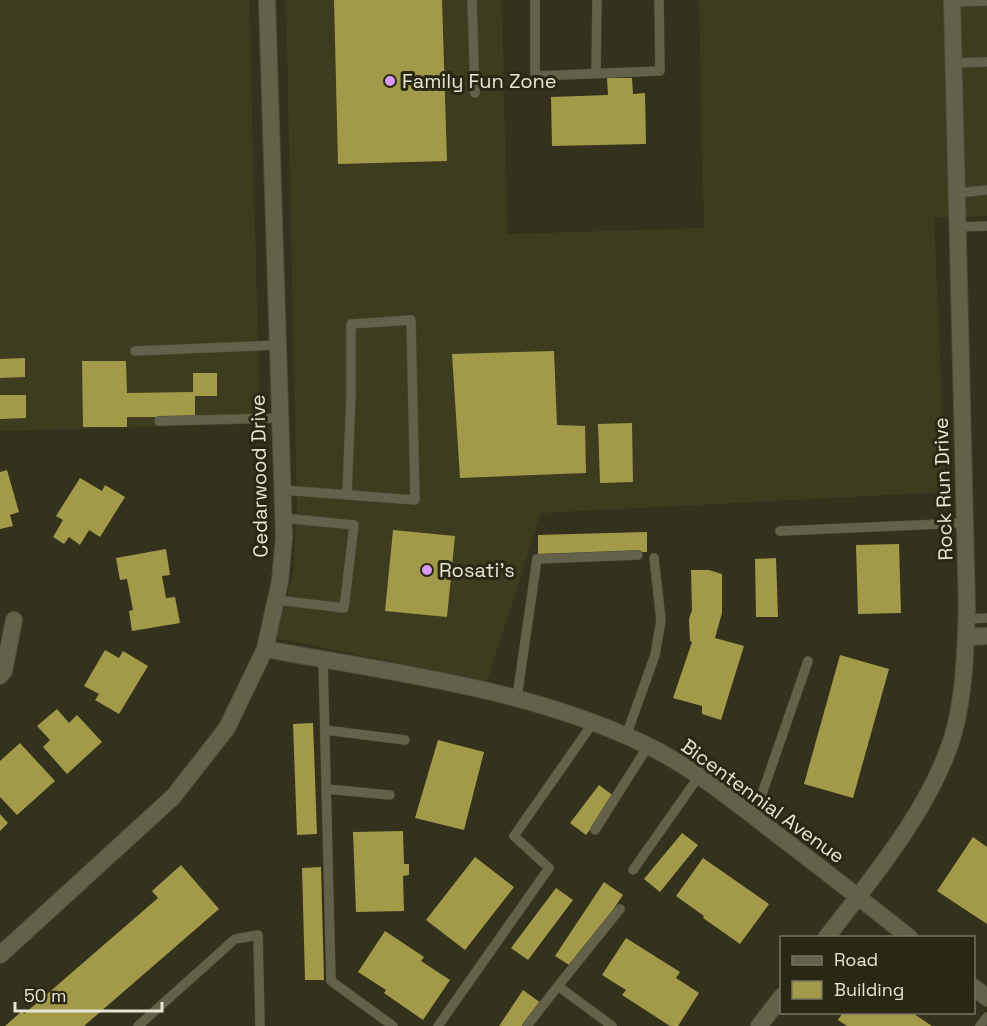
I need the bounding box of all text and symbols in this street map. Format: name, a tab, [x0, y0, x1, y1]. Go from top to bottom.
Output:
place label: Family Fun Zone	[402, 68, 557, 94]
marker: Family Fun Zone	[383, 74, 397, 88]
street label: Cedarwood Drive	[245, 394, 273, 558]
street label: Rock Run Drive	[928, 417, 958, 561]
place label: Rosati's	[439, 557, 515, 583]
marker: Rosati's	[420, 563, 434, 577]
street label: Bicentennial Avenue	[676, 733, 850, 869]
legend	[780, 936, 975, 1014]
text: Road	[834, 948, 878, 971]
scale bar	[15, 975, 162, 1013]
text: Building	[834, 978, 904, 1001]
text: 50 m	[24, 984, 66, 1007]

